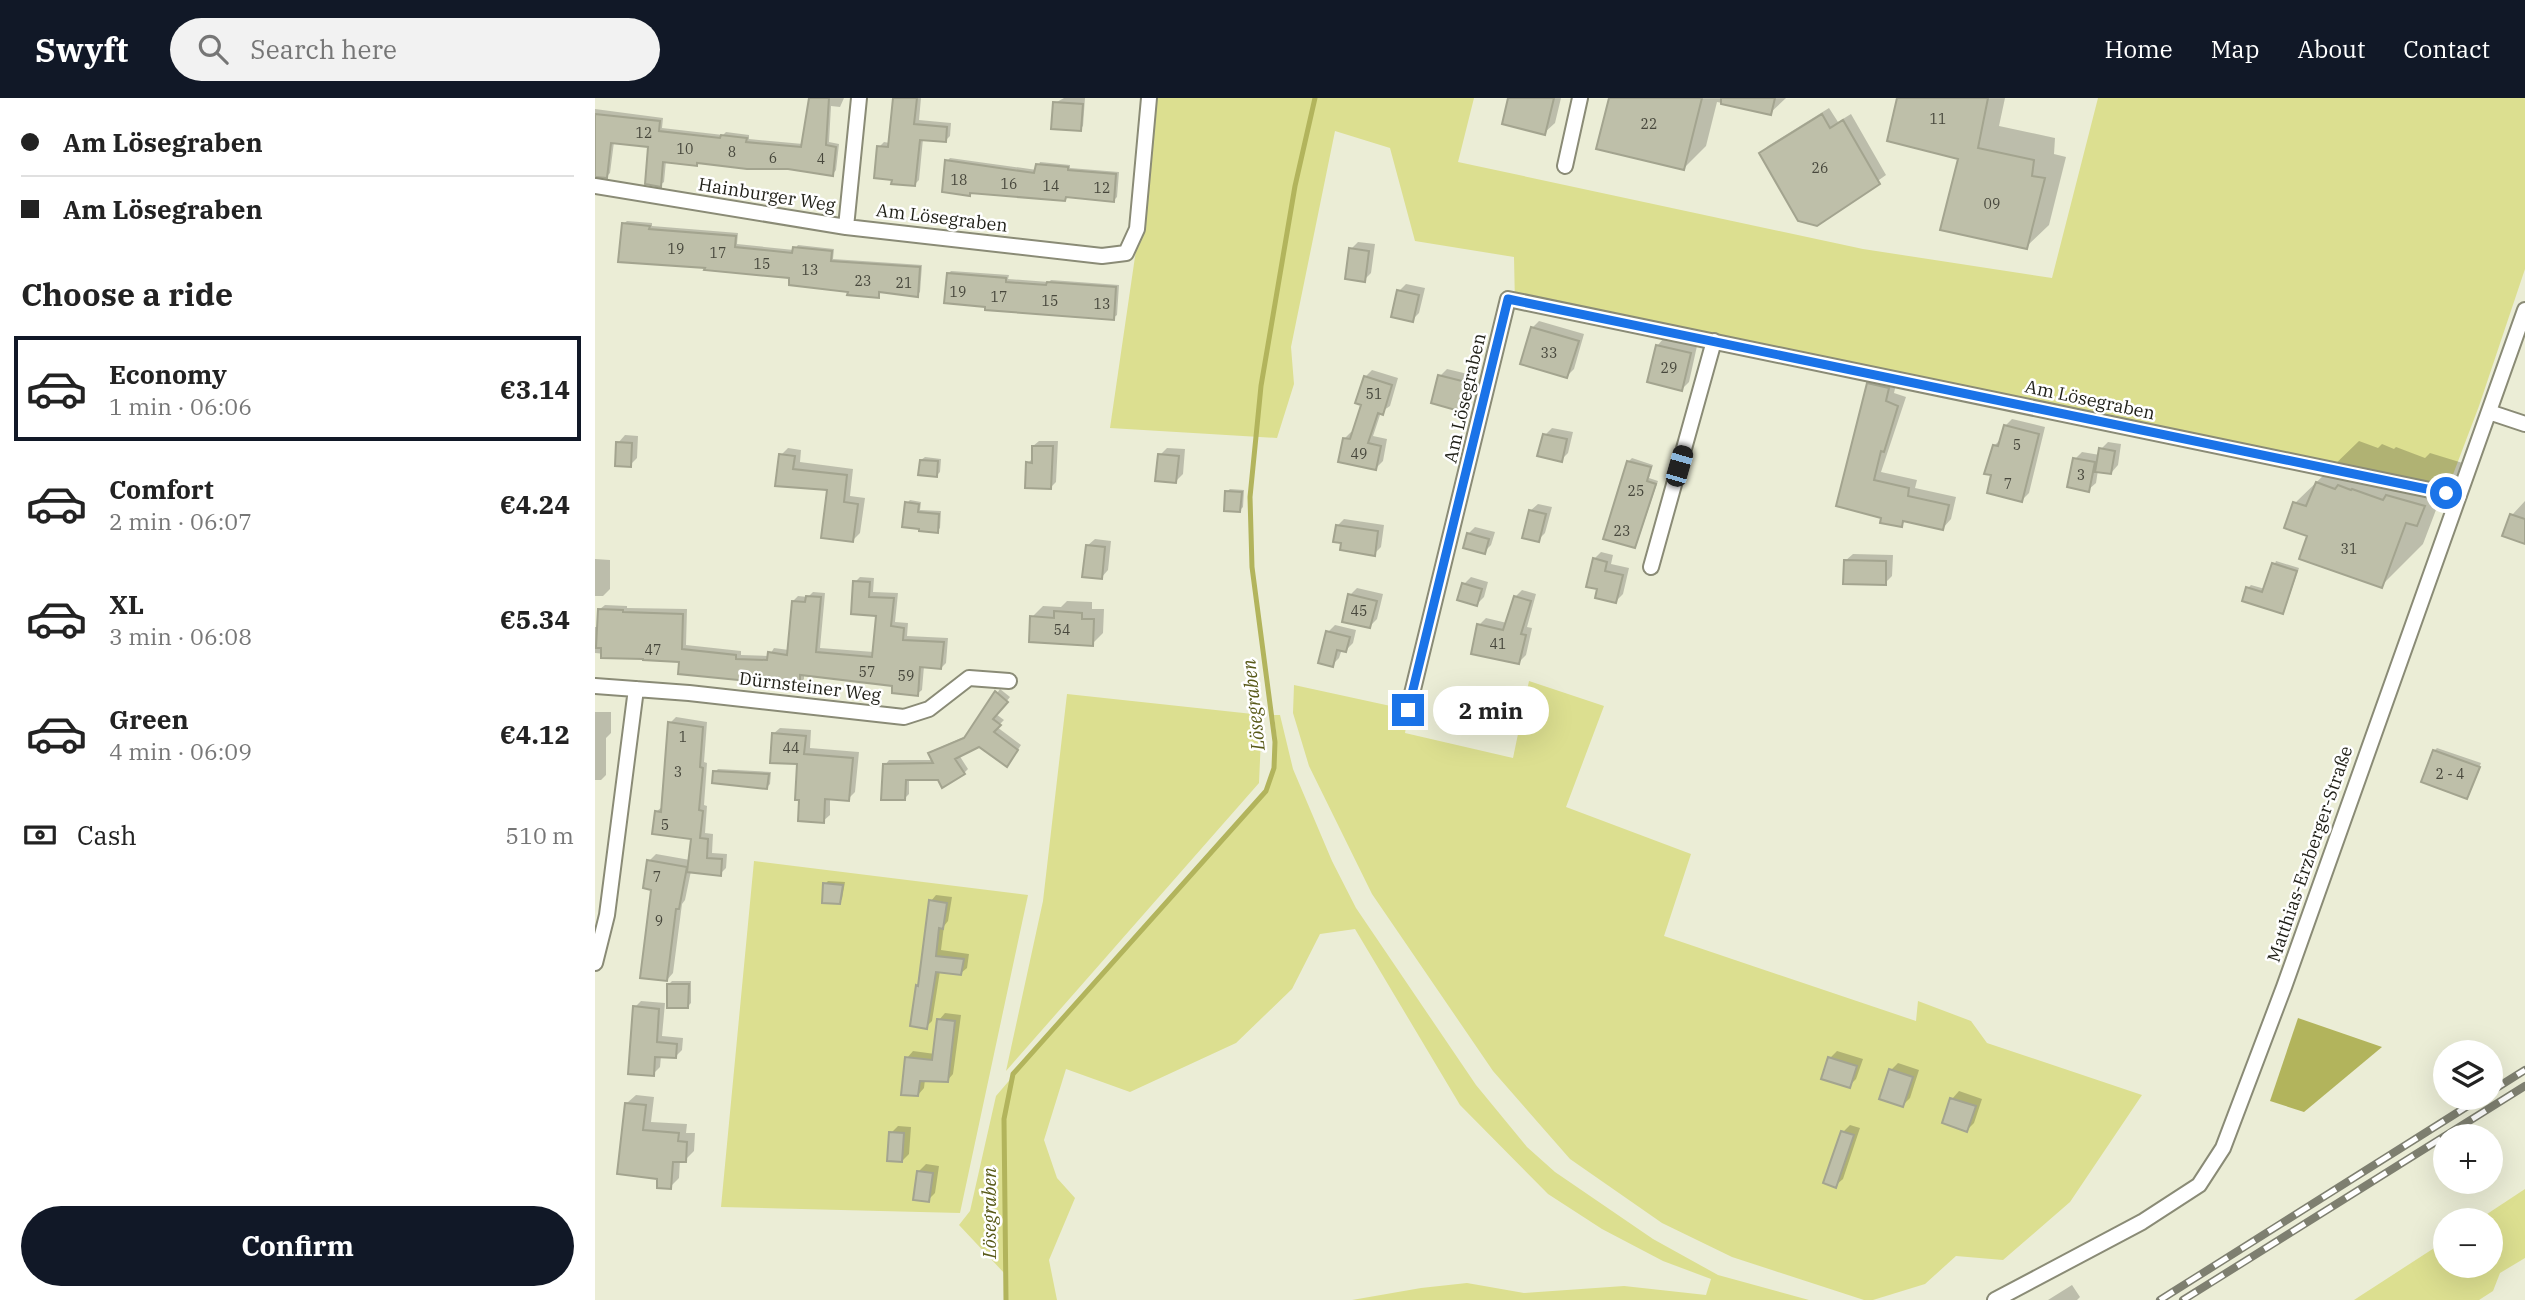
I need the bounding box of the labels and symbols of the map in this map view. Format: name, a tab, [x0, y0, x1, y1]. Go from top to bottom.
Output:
house number: 11	[1930, 110, 1946, 128]
house number: 22	[1641, 115, 1657, 133]
house number: 12	[636, 124, 652, 142]
house number: 10	[677, 140, 693, 158]
house number: 8	[728, 143, 736, 161]
house number: 6	[769, 149, 777, 167]
house number: 4	[817, 150, 825, 168]
house number: 26	[1812, 159, 1828, 177]
house number: 18	[951, 171, 967, 189]
street label: Hainburger Weg	[697, 172, 838, 217]
house number: 16	[1001, 175, 1017, 193]
house number: 14	[1043, 177, 1059, 195]
house number: 12	[1094, 179, 1110, 197]
house number: 09	[1984, 195, 2000, 213]
street label: Am Lösegraben	[875, 198, 1009, 237]
house number: 19	[668, 240, 684, 258]
house number: 17	[710, 244, 726, 262]
house number: 15	[754, 255, 770, 273]
house number: 13	[802, 261, 818, 279]
house number: 23	[855, 272, 871, 290]
house number: 21	[896, 274, 912, 292]
house number: 19	[950, 283, 966, 301]
house number: 17	[991, 288, 1007, 306]
house number: 15	[1042, 292, 1058, 310]
house number: 13	[1094, 295, 1110, 313]
street label: Am Lösegraben	[1438, 331, 1491, 465]
house number: 33	[1541, 344, 1557, 362]
house number: 29	[1661, 359, 1677, 377]
street label: Am Lösegraben	[2023, 374, 2157, 425]
house number: 51	[1366, 385, 1382, 403]
house number: 5	[2013, 436, 2021, 454]
car	[1664, 443, 1695, 489]
house number: 49	[1351, 445, 1367, 463]
house number: 3	[2077, 466, 2085, 484]
house number: 7	[2004, 475, 2012, 493]
route start	[2430, 477, 2462, 509]
house number: 25	[1628, 482, 1644, 500]
house number: 23	[1614, 522, 1630, 540]
house number: 31	[2341, 540, 2357, 558]
house number: 45	[1351, 602, 1367, 620]
house number: 54	[1054, 621, 1070, 639]
house number: 41	[1490, 635, 1506, 653]
house number: 47	[645, 641, 661, 659]
water label: Lösegraben	[1236, 658, 1270, 753]
house number: 57	[859, 663, 875, 681]
street label: Dürnsteiner Weg	[738, 666, 883, 707]
house number: 59	[898, 667, 914, 685]
callout: 2 min	[1433, 686, 1548, 734]
route end	[1392, 694, 1424, 726]
house number: 1	[679, 728, 687, 746]
house number: 44	[783, 739, 799, 757]
street label: Matthias-Erzberger-Straße	[2262, 743, 2357, 965]
house number: 3	[674, 763, 682, 781]
house number: 2 - 4	[2436, 765, 2464, 783]
house number: 5	[661, 816, 669, 834]
house number: 7	[653, 868, 661, 886]
house number: 9	[655, 912, 663, 930]
water label: Lösegraben	[977, 1167, 1001, 1260]

